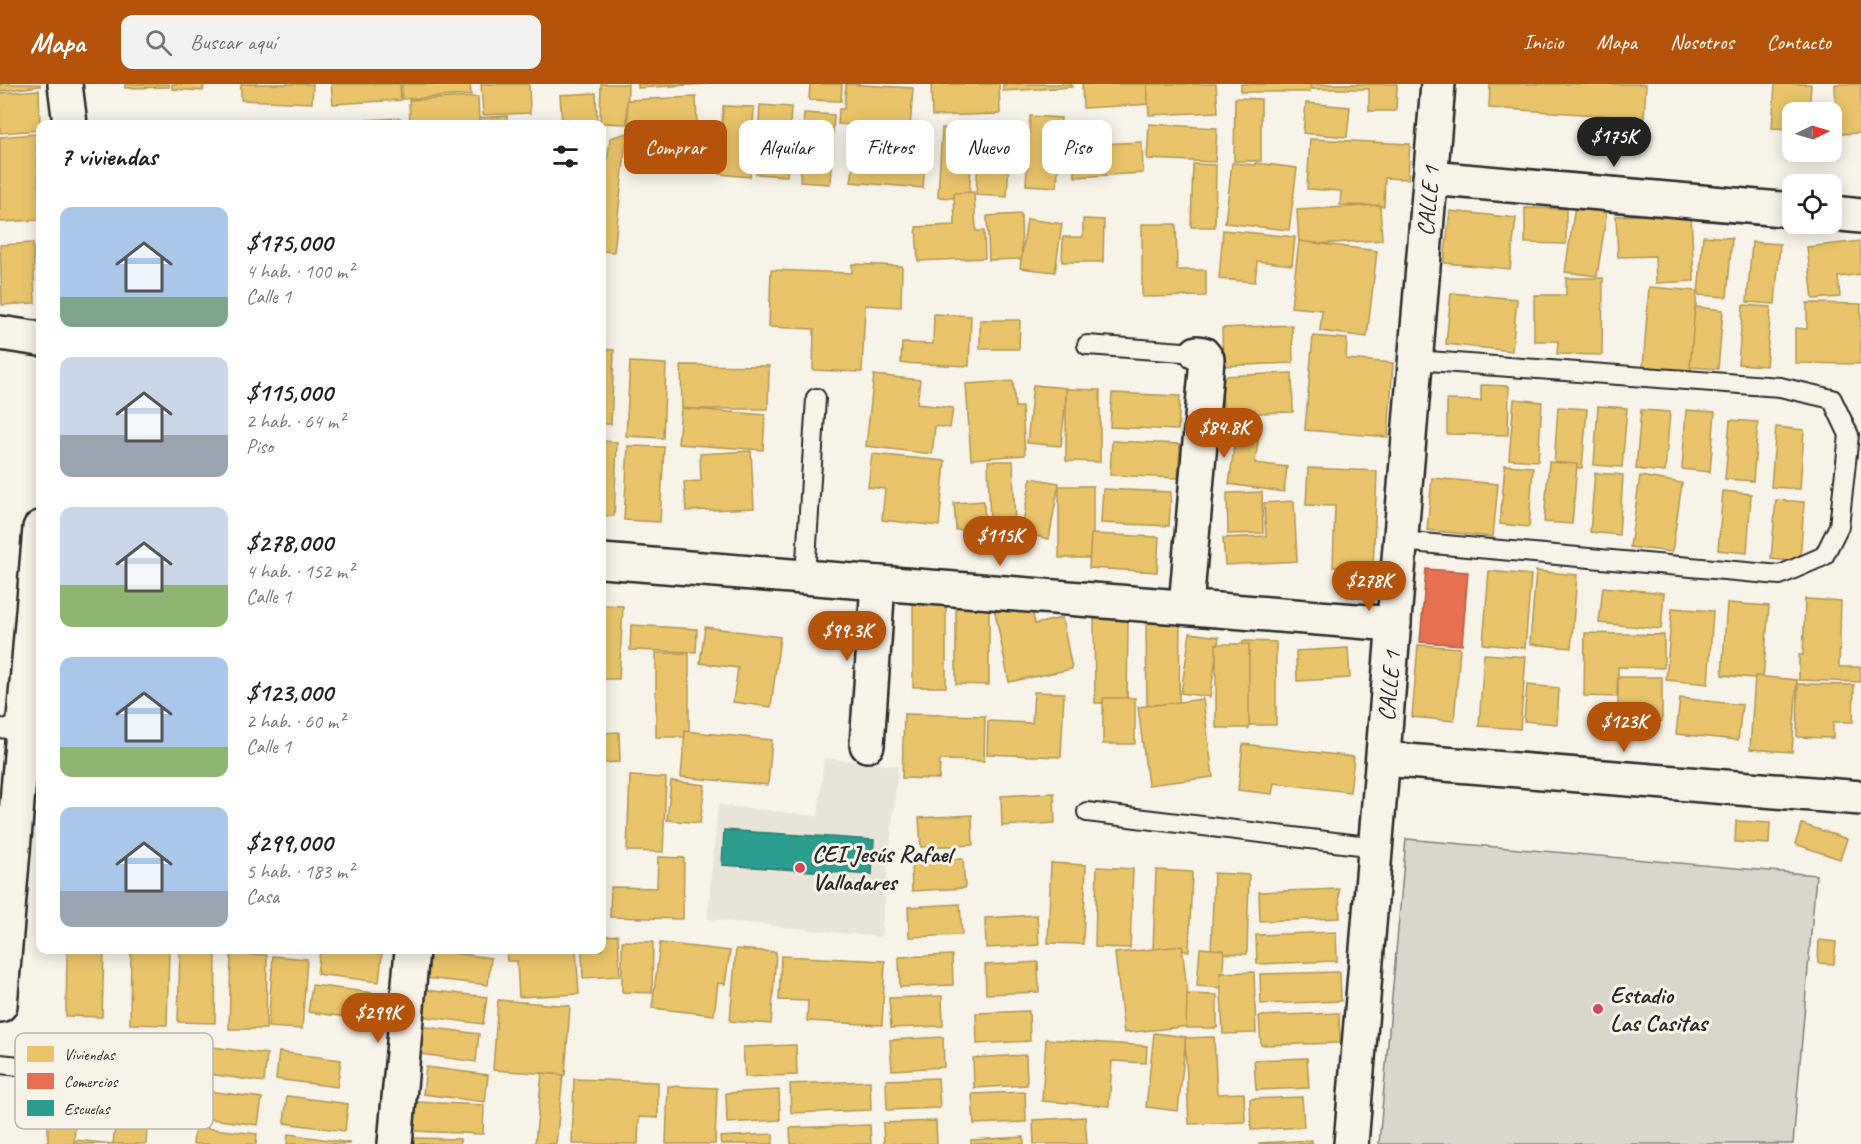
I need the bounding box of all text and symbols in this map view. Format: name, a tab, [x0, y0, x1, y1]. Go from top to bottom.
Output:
search box	[121, 15, 541, 69]
text: Mapa	[30, 25, 85, 60]
icon: search	[142, 26, 175, 59]
text: Buscar aquí	[190, 28, 276, 56]
text: Inicio	[1523, 29, 1563, 55]
text: Mapa	[1596, 29, 1637, 55]
text: Nosotros	[1670, 29, 1734, 55]
text: Contacto	[1767, 29, 1831, 55]
north arrow	[1782, 102, 1842, 162]
map controls	[1782, 102, 1842, 234]
pin: $175K	[1572, 117, 1656, 168]
chip: Comprar	[624, 120, 727, 174]
chip: Alquilar	[739, 120, 834, 174]
chip: Filtros	[846, 120, 934, 174]
chip: Nuevo	[946, 120, 1030, 174]
chip: Piso	[1042, 120, 1112, 174]
text: $175K	[1591, 124, 1637, 149]
text: 7 viviendas	[60, 140, 157, 173]
icon: filters	[549, 140, 582, 173]
street label: CALLE 1	[1410, 164, 1446, 237]
button: locate	[1782, 174, 1842, 234]
text: $175,000	[246, 226, 333, 259]
icon: home	[108, 231, 180, 303]
text: 4 hab. · 100 m²	[246, 259, 353, 284]
text: Calle 1	[246, 284, 291, 309]
text: $115,000	[246, 376, 333, 409]
icon: home	[108, 381, 180, 453]
pin: $84.8K	[1175, 408, 1273, 459]
text: 2 hab. · 64 m²	[246, 409, 344, 434]
text: $84.8K	[1199, 415, 1249, 440]
text: Piso	[246, 434, 273, 459]
pin: $115K	[958, 516, 1042, 567]
text: $115K	[977, 523, 1023, 548]
text: $278,000	[246, 526, 333, 559]
icon: home	[108, 531, 180, 603]
text: 4 hab. · 152 m²	[246, 559, 353, 584]
pin: $278K	[1327, 561, 1411, 612]
text: $278K	[1346, 568, 1392, 593]
text: Calle 1	[246, 584, 291, 609]
pin: $99.3K	[798, 611, 896, 662]
text: $99.3K	[822, 618, 872, 643]
street label: CALLE 1	[1371, 649, 1407, 722]
text: $123,000	[246, 676, 333, 709]
icon: home	[108, 681, 180, 753]
pin: $123K	[1582, 702, 1666, 753]
text: 2 hab. · 60 m²	[246, 709, 344, 734]
text: $123K	[1601, 709, 1647, 734]
text: Calle 1	[246, 734, 291, 759]
text: $299,000	[246, 826, 332, 859]
icon: home	[108, 831, 180, 903]
place label: CEI Jesús Rafael Valladares	[812, 839, 956, 897]
text: 5 hab. · 183 m²	[246, 859, 353, 884]
marker: CEI Jesús Rafael Valladares	[793, 861, 807, 875]
text: Casa	[246, 884, 279, 909]
place label: Estadio Las Casitas	[1610, 980, 1710, 1038]
pin: $299K	[336, 993, 420, 1044]
text: $299K	[355, 1000, 401, 1025]
marker: Estadio Las Casitas	[1591, 1002, 1605, 1016]
legend	[15, 1033, 213, 1129]
text: Viviendas	[64, 1045, 116, 1065]
text: Comercios	[64, 1072, 119, 1092]
text: Escuelas	[64, 1099, 111, 1119]

